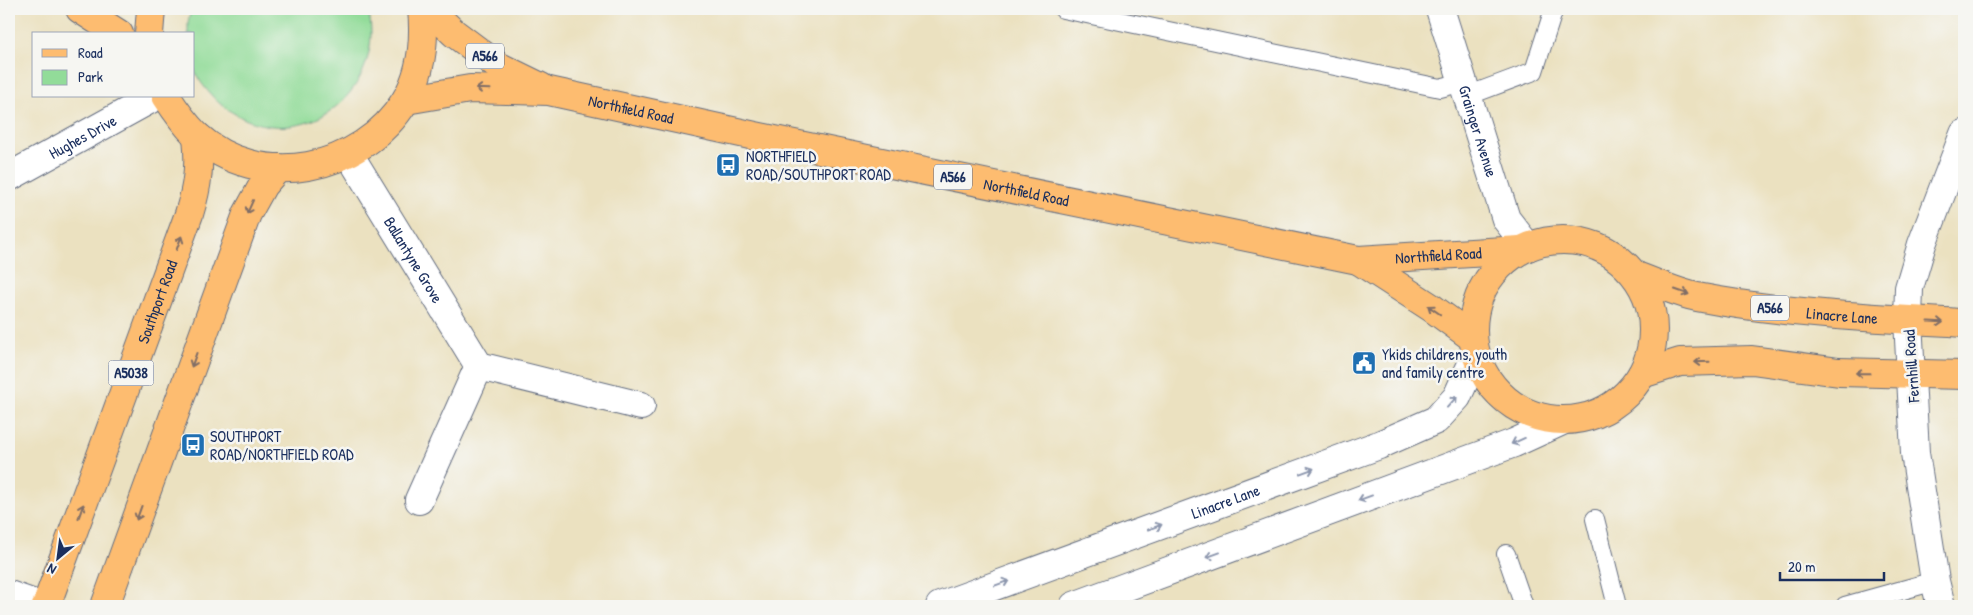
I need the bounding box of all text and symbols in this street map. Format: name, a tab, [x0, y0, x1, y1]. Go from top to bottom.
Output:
legend	[32, 32, 195, 98]
text: Road	[78, 42, 103, 63]
road number: A566	[466, 44, 504, 68]
text: Park	[78, 66, 103, 87]
street label: Grainger Avenue	[1454, 83, 1503, 180]
one-way arrow	[475, 84, 492, 94]
street label: Northfield Road	[586, 89, 676, 129]
street label: Hughes Drive	[45, 109, 121, 164]
place label: NORTHFIELD ROAD/SOUTHPORT ROAD	[746, 145, 891, 185]
bus stop icon: NORTHFIELD ROAD/SOUTHPORT ROAD	[715, 152, 741, 178]
road number: A566	[934, 164, 972, 190]
street label: Northfield Road	[982, 172, 1071, 211]
one-way arrow	[245, 199, 255, 214]
street label: Ballantyne Grove	[379, 212, 449, 308]
one-way arrow	[175, 236, 184, 252]
street label: Northfield Road	[1394, 241, 1482, 269]
street label: Southport Road	[132, 257, 182, 346]
one-way arrow	[1673, 287, 1689, 297]
road number: A566	[1751, 296, 1789, 320]
street label: Linacre Lane	[1806, 301, 1879, 329]
one-way arrow	[1427, 305, 1441, 315]
one-way arrow	[1928, 317, 1944, 326]
street label: Fernhill Road	[1897, 329, 1925, 404]
place label: Ykids childrens, youth and family centre	[1382, 343, 1507, 383]
public building icon: Ykids childrens, youth and family centre	[1351, 350, 1377, 376]
one-way arrow	[189, 352, 198, 367]
one-way arrow	[1694, 357, 1710, 366]
road number: A5038	[108, 360, 154, 386]
one-way arrow	[1856, 368, 1872, 378]
one-way arrow	[1447, 396, 1458, 409]
place label: SOUTHPORT ROAD/NORTHFIELD ROAD	[210, 425, 354, 465]
bus stop icon: SOUTHPORT ROAD/NORTHFIELD ROAD	[180, 432, 206, 458]
one-way arrow	[1511, 437, 1526, 447]
one-way arrow	[1299, 466, 1315, 475]
street label: Linacre Lane	[1188, 478, 1263, 524]
one-way arrow	[1358, 494, 1374, 503]
one-way arrow	[77, 504, 86, 519]
one-way arrow	[134, 505, 143, 520]
one-way arrow	[1147, 522, 1162, 531]
north arrow	[32, 532, 82, 582]
scale bar	[1780, 550, 1884, 582]
one-way arrow	[1206, 551, 1221, 560]
text: 20 m	[1788, 556, 1815, 577]
text: N	[43, 559, 59, 580]
one-way arrow	[994, 578, 1009, 587]

